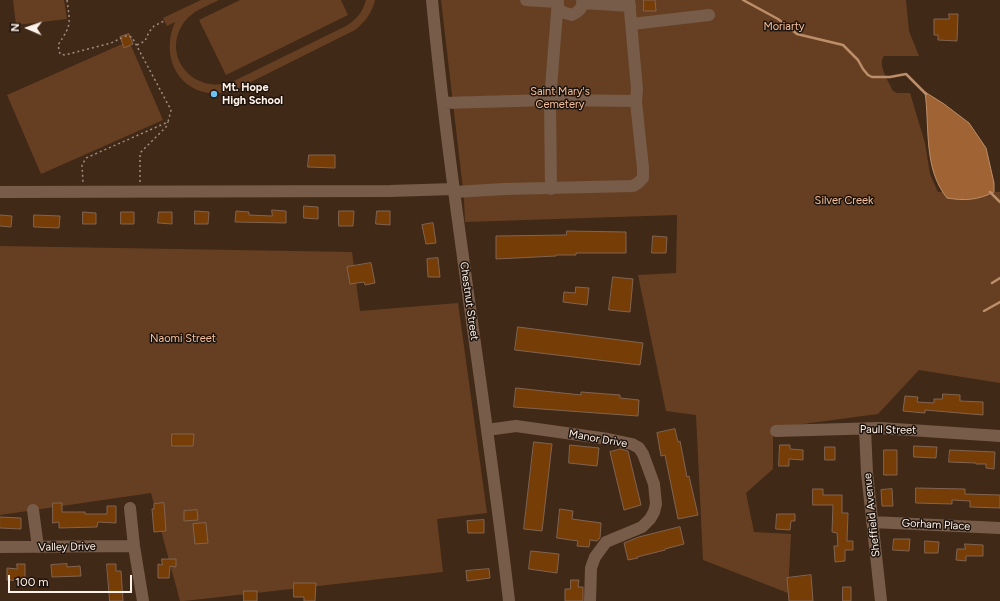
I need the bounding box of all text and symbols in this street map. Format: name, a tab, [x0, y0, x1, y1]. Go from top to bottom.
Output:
north arrow	[8, 8, 48, 48]
park label: Moriarty	[763, 20, 805, 34]
text: N	[9, 23, 22, 32]
place label: Mt. Hope High School	[222, 81, 283, 107]
park label: Saint Mary's Cemetery	[530, 85, 590, 111]
marker: Mt. Hope High School	[209, 89, 219, 99]
park label: Silver Creek	[815, 194, 873, 208]
street label: Chestnut Street	[457, 261, 481, 341]
park label: Naomi Street	[150, 332, 216, 346]
street label: Paull Street	[860, 423, 916, 437]
street label: Manor Drive	[568, 427, 628, 451]
street label: Sheffield Avenue	[861, 472, 883, 558]
street label: Gorham Place	[901, 517, 971, 533]
street label: Valley Drive	[38, 540, 96, 554]
scale bar	[10, 567, 134, 593]
text: 100 m	[15, 575, 49, 589]

